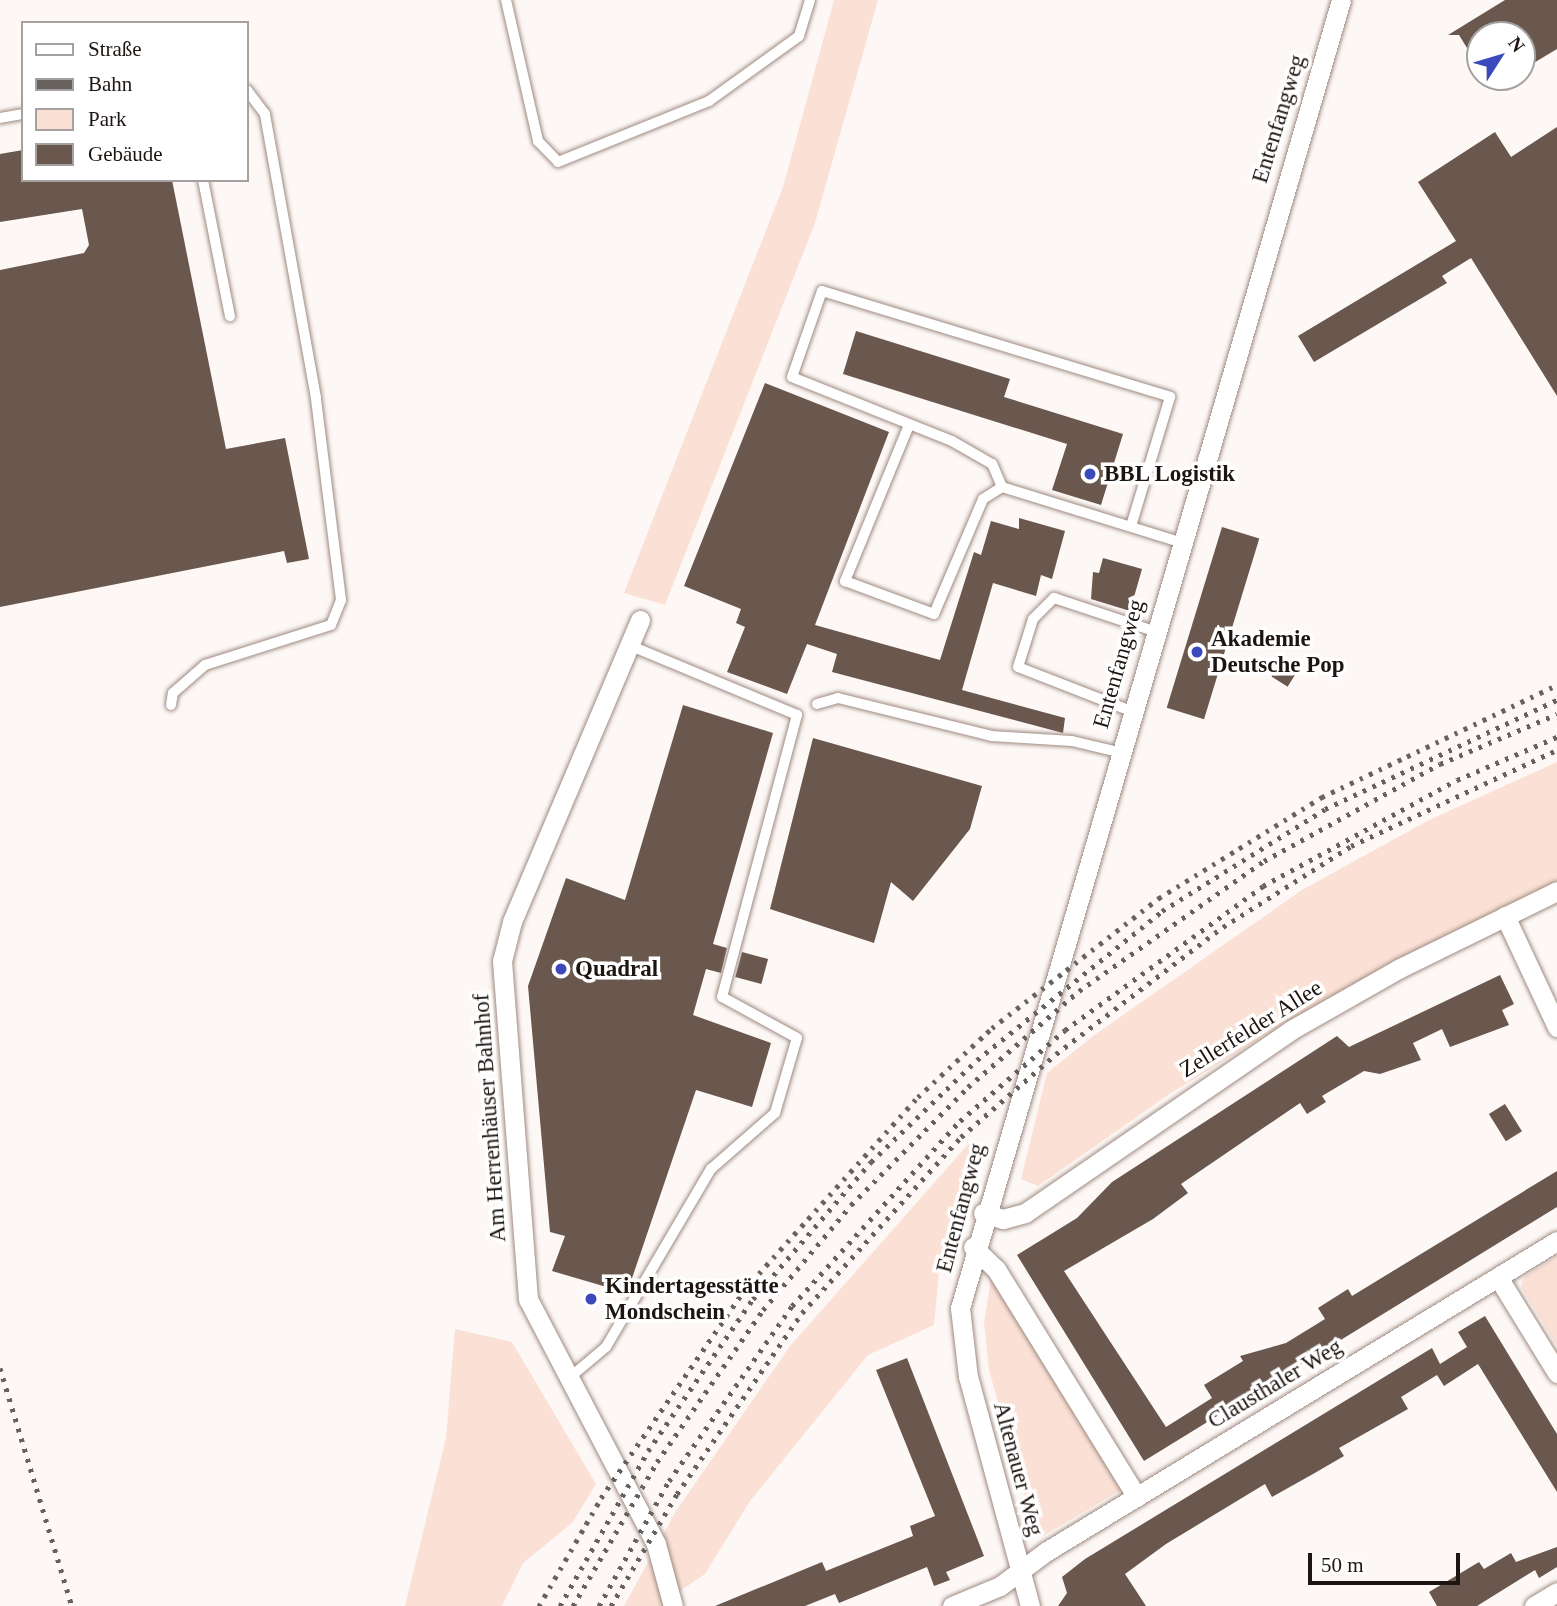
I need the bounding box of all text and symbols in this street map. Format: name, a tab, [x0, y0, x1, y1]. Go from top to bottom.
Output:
legend	[21, 21, 248, 182]
north arrow	[1466, 21, 1536, 91]
text: N	[1504, 32, 1529, 56]
text: Straße	[88, 37, 142, 61]
street label: Entenfangweg	[1246, 51, 1312, 187]
text: Bahn	[88, 72, 132, 96]
text: Park	[88, 107, 127, 131]
text: Gebäude	[88, 142, 163, 166]
place label: BBL Logistik	[1104, 460, 1236, 488]
marker: BBL Logistik	[1082, 466, 1098, 482]
street label: Entenfangweg	[1087, 596, 1151, 732]
place label: Akademie Deutsche Pop	[1211, 625, 1345, 679]
marker: Akademie Deutsche Pop	[1189, 644, 1205, 660]
place label: Quadral	[575, 955, 658, 983]
marker: Quadral	[553, 961, 569, 977]
street label: Zellerfelder Allee	[1174, 974, 1328, 1084]
street label: Am Herrenhäuser Bahnhof	[468, 993, 512, 1243]
street label: Entenfangweg	[930, 1140, 992, 1276]
place label: Kindertagesstätte Mondschein	[605, 1272, 779, 1326]
marker: Kindertagesstätte Mondschein	[583, 1291, 599, 1307]
street label: Clausthaler Weg	[1203, 1333, 1347, 1435]
street label: Altenauer Weg	[987, 1399, 1049, 1539]
scale bar	[1312, 1540, 1464, 1584]
text: 50 m	[1321, 1553, 1364, 1577]

